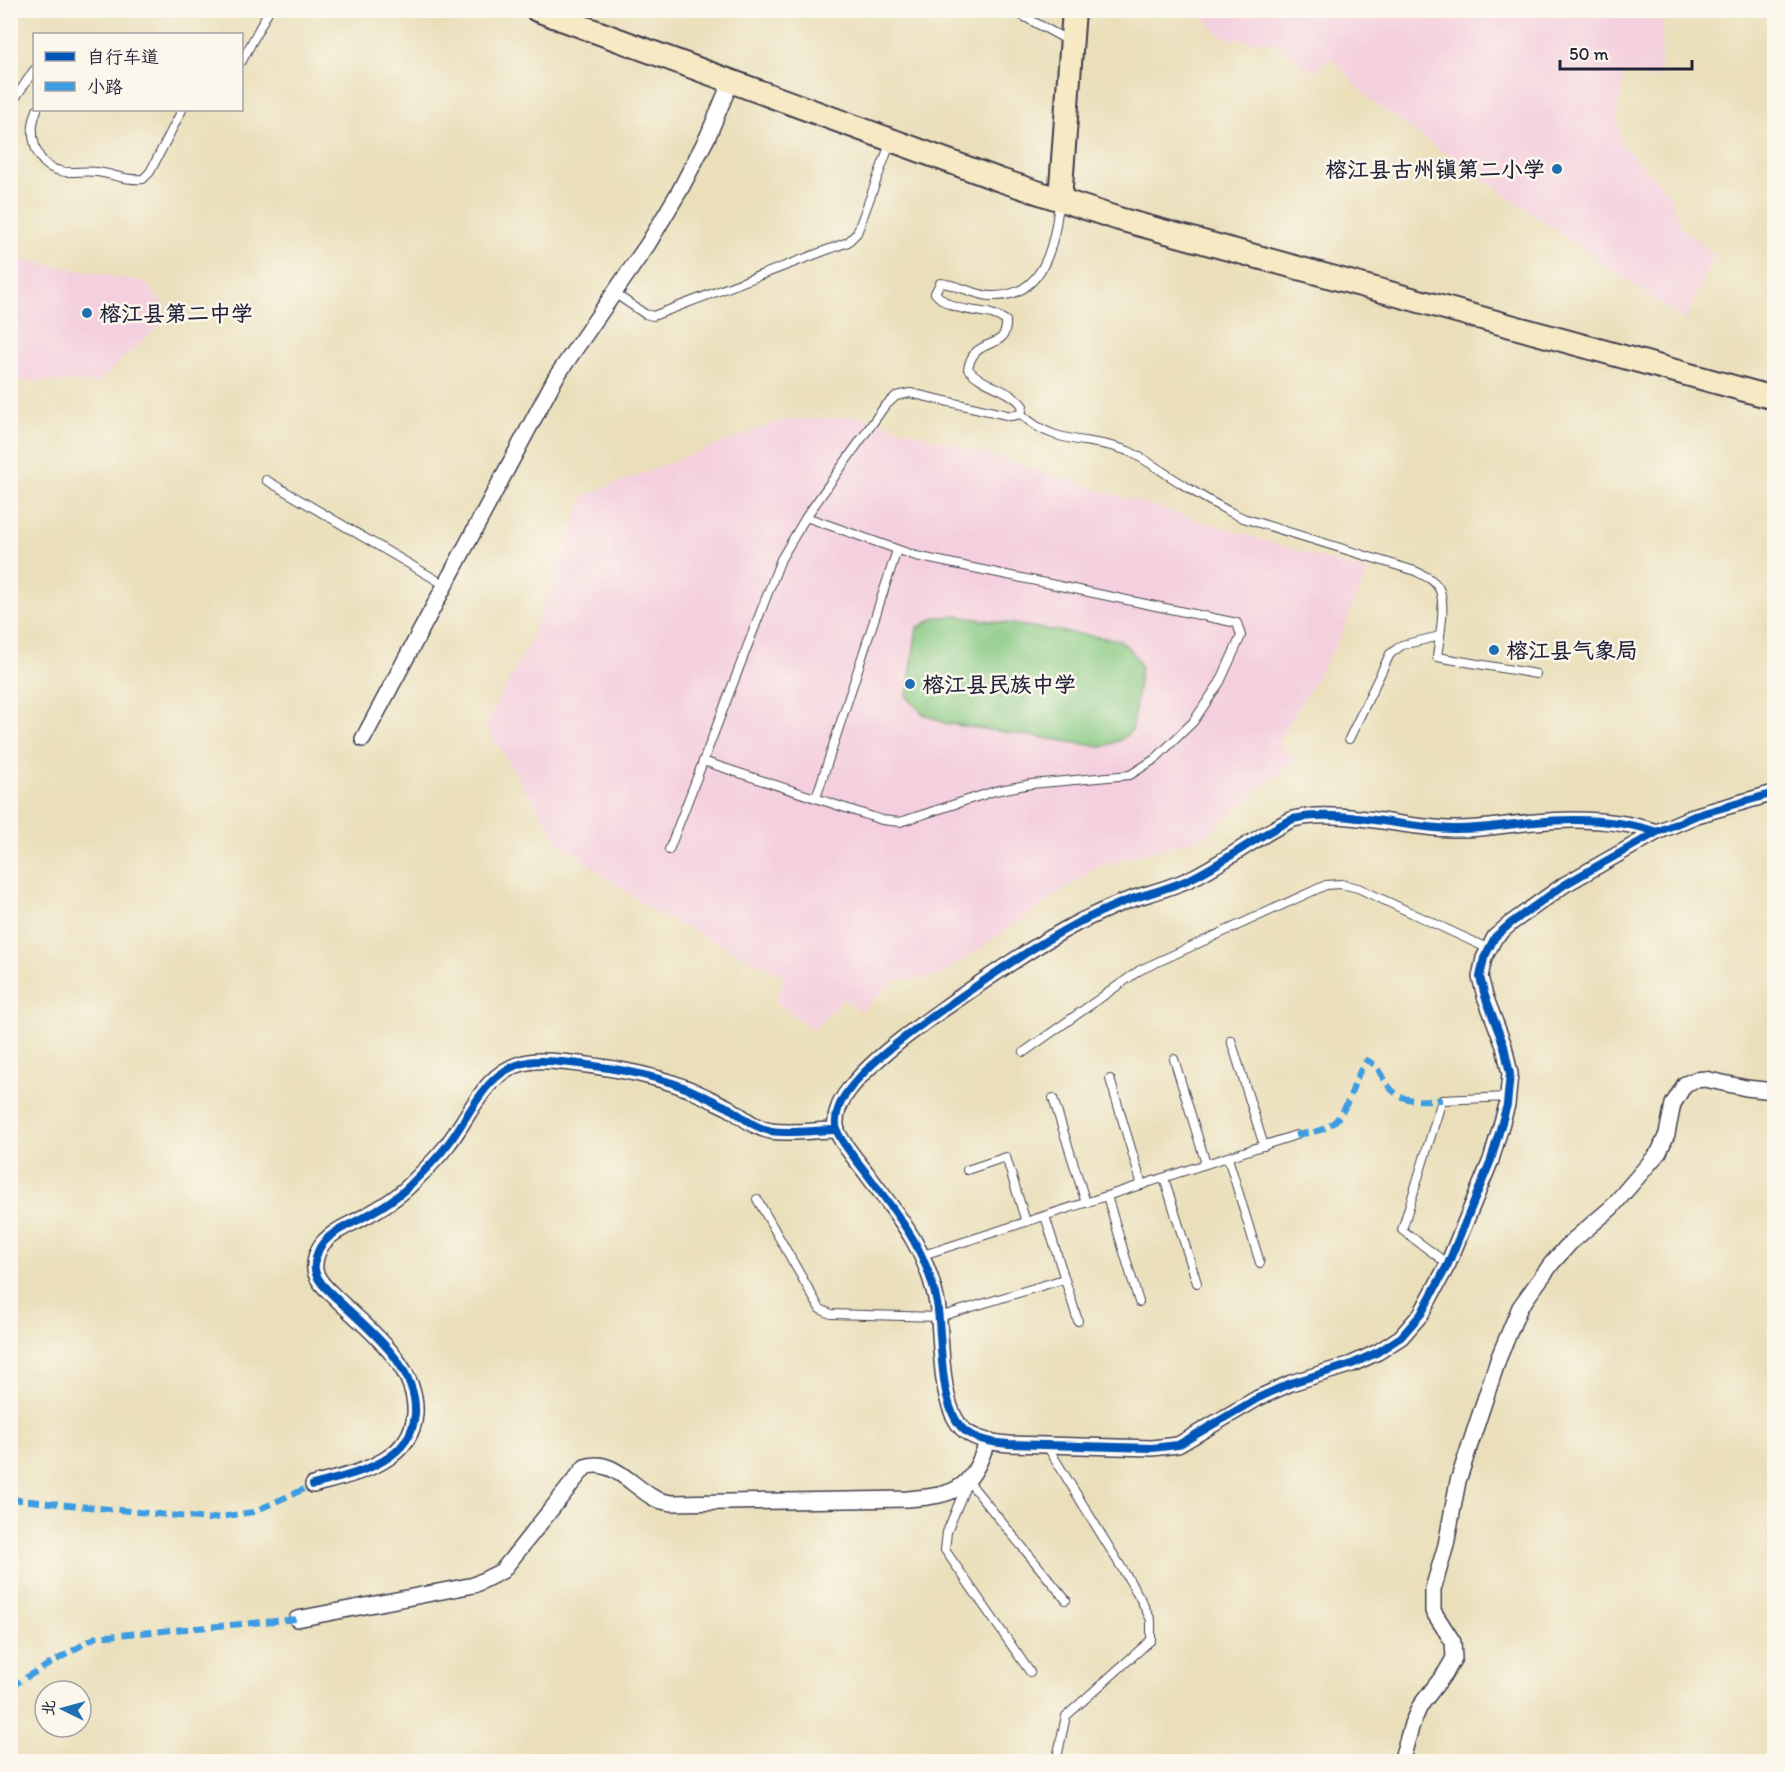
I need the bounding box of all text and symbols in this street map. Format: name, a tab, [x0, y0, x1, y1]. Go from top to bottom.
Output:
legend	[33, 33, 243, 111]
scale bar	[1560, 33, 1692, 71]
text: 50 m	[1569, 43, 1609, 65]
text: 自行车道	[87, 46, 159, 68]
text: 小路	[87, 76, 123, 98]
place label: 榕江县古州镇第二小学	[1325, 156, 1545, 183]
marker: 榕江县古州镇第二小学	[1550, 162, 1564, 176]
place label: 榕江县第二中学	[99, 300, 253, 327]
marker: 榕江县第二中学	[80, 306, 94, 320]
place label: 榕江县气象局	[1506, 637, 1638, 664]
marker: 榕江县气象局	[1487, 643, 1501, 657]
place label: 榕江县民族中学	[922, 671, 1076, 698]
marker: 榕江县民族中学	[903, 677, 917, 691]
north arrow	[33, 1679, 93, 1739]
text: 北	[38, 1699, 59, 1717]

